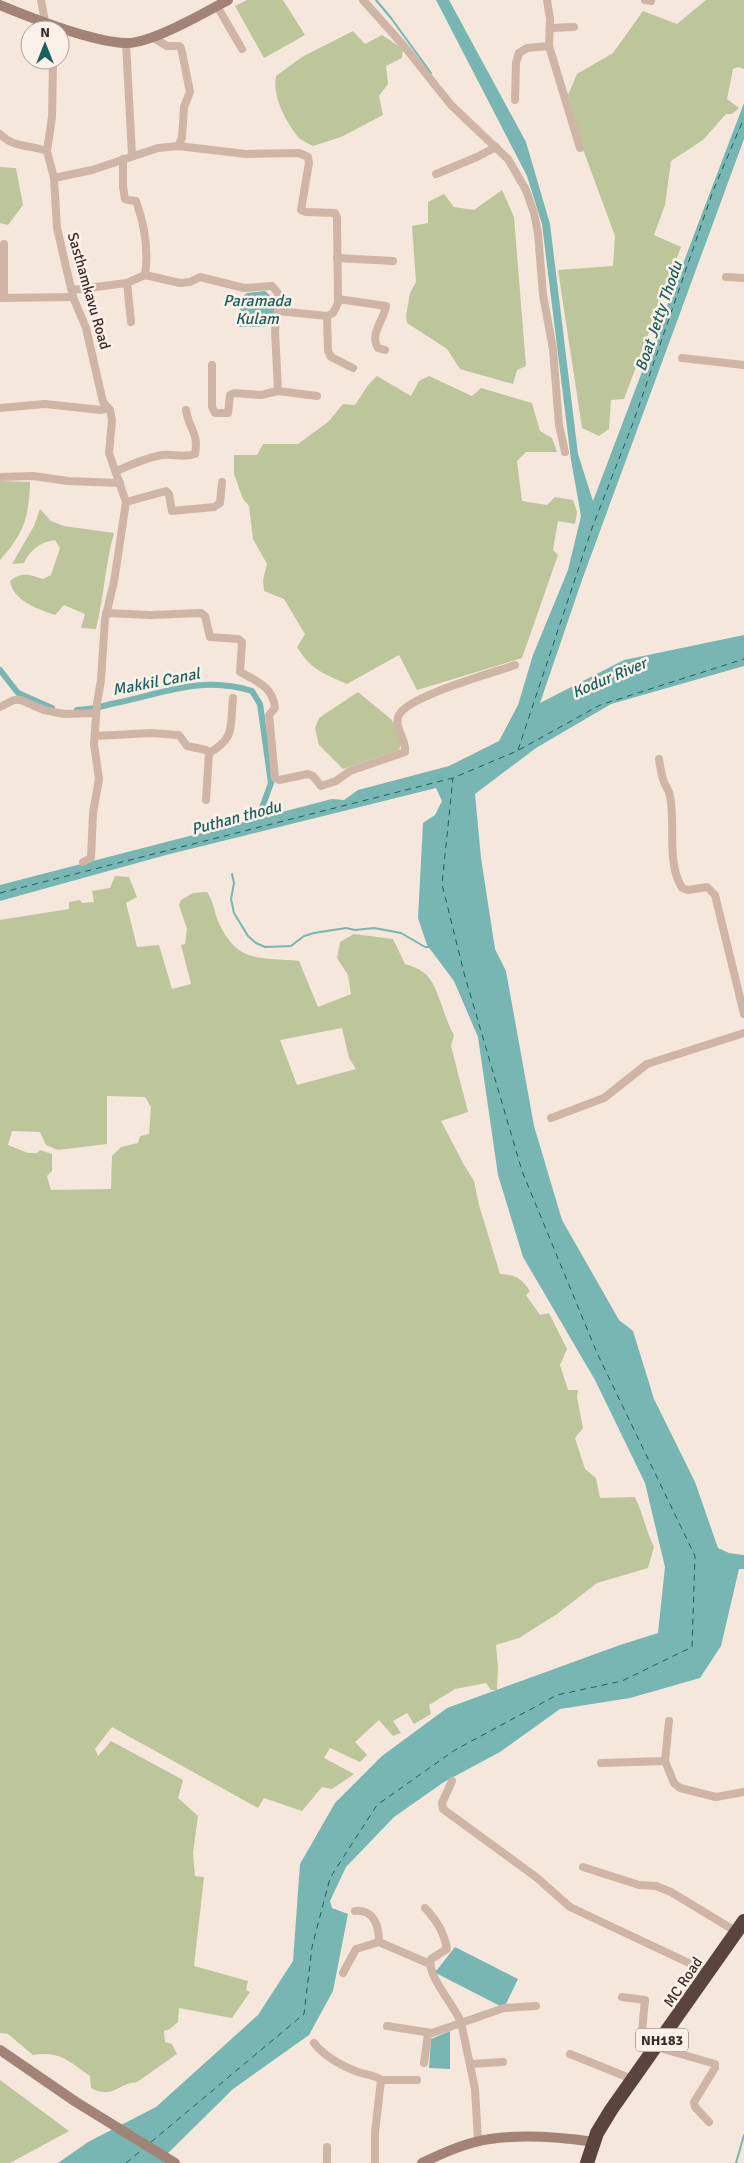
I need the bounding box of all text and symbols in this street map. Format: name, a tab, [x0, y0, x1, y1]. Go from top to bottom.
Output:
north arrow	[20, 20, 70, 70]
text: N	[40, 24, 50, 41]
street label: Sasthamkavu Road	[64, 230, 114, 352]
water label: Boat Jetty Thodu	[631, 258, 687, 374]
water label: Paramada Kulam	[223, 291, 292, 329]
water label: Kodur River	[569, 652, 652, 703]
water label: Makkil Canal	[111, 663, 203, 700]
water label: Puthan thodu	[189, 796, 285, 840]
street label: MC Road	[660, 1953, 706, 2010]
road number: NH183	[636, 2028, 688, 2052]

